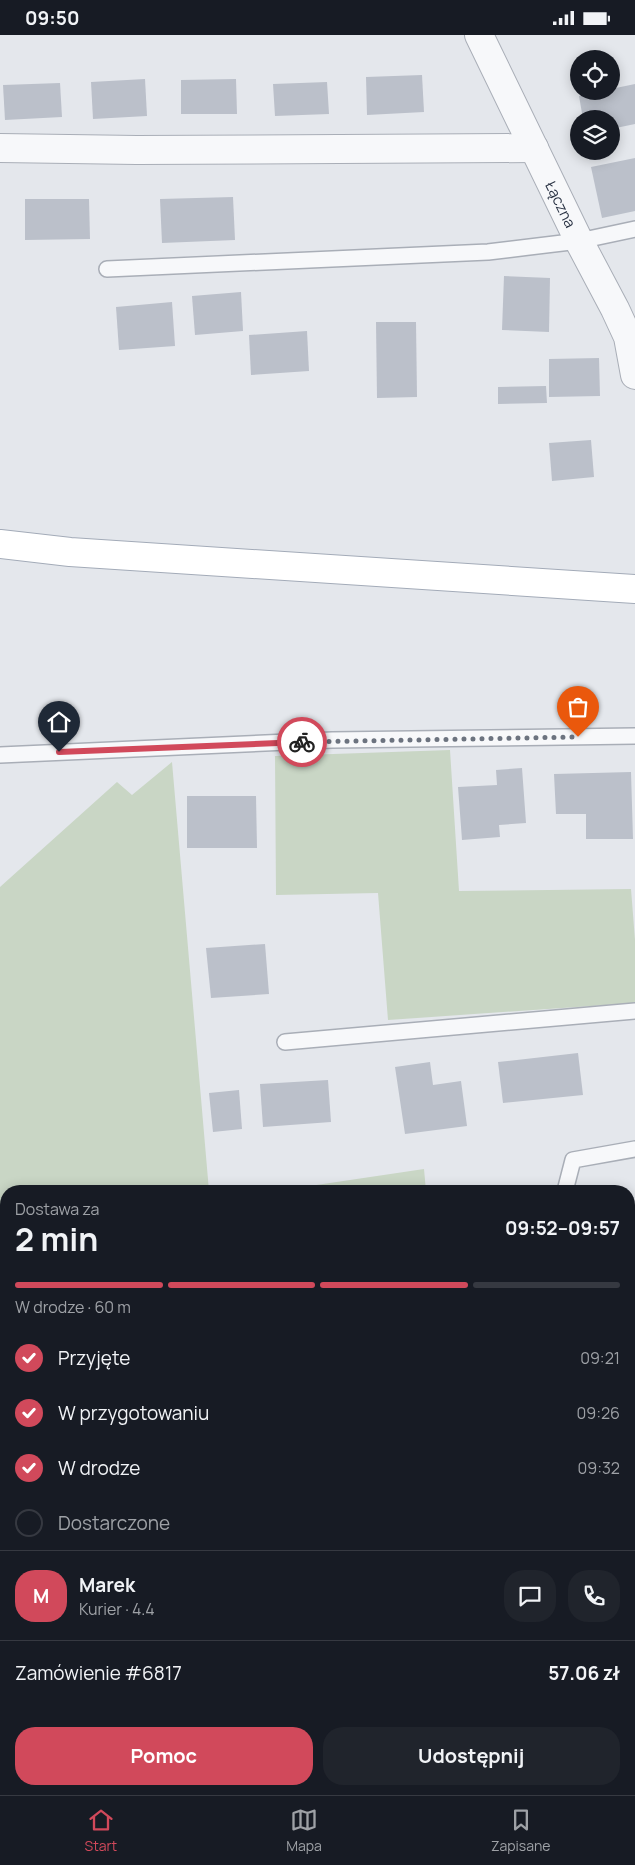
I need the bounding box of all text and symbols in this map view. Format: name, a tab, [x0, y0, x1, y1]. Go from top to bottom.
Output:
text: 09:50	[25, 5, 79, 31]
map controls	[570, 50, 620, 160]
button: locate	[570, 50, 620, 100]
button: layers	[570, 110, 620, 160]
street label: Łączna	[541, 177, 581, 231]
pin	[557, 686, 599, 737]
icon: bag	[564, 693, 592, 721]
pin	[38, 701, 80, 752]
icon: home	[45, 708, 73, 736]
courier	[277, 717, 327, 767]
icon: bike	[288, 728, 316, 756]
text: Dostawa za	[15, 1198, 99, 1220]
text: 09:52–09:57	[505, 1215, 620, 1241]
text: 2 min	[15, 1217, 98, 1261]
text: W drodze · 60 m	[15, 1296, 131, 1318]
icon: check	[15, 1344, 43, 1372]
text: Przyjęte	[58, 1345, 130, 1371]
text: 09:21	[580, 1347, 620, 1369]
icon: check	[15, 1399, 43, 1427]
text: W przygotowaniu	[58, 1400, 209, 1426]
text: 09:26	[576, 1402, 620, 1424]
icon: check	[15, 1454, 43, 1482]
text: W drodze	[58, 1455, 140, 1481]
text: 09:32	[578, 1457, 620, 1479]
text: Dostarczone	[58, 1510, 170, 1536]
button: chat	[504, 1570, 556, 1622]
button: phone	[568, 1570, 620, 1622]
text: Marek	[79, 1572, 135, 1598]
text: M	[33, 1583, 49, 1609]
text: Kurier · 4.4	[79, 1598, 155, 1620]
text: Zamówienie #6817	[15, 1660, 182, 1686]
text: 57.06 zł	[548, 1660, 620, 1686]
button: Pomoc	[15, 1727, 313, 1785]
button: Udostępnij	[323, 1727, 620, 1785]
tab: Start	[85, 1806, 117, 1855]
tab: Mapa	[286, 1806, 322, 1855]
tab: Zapisane	[491, 1806, 550, 1855]

